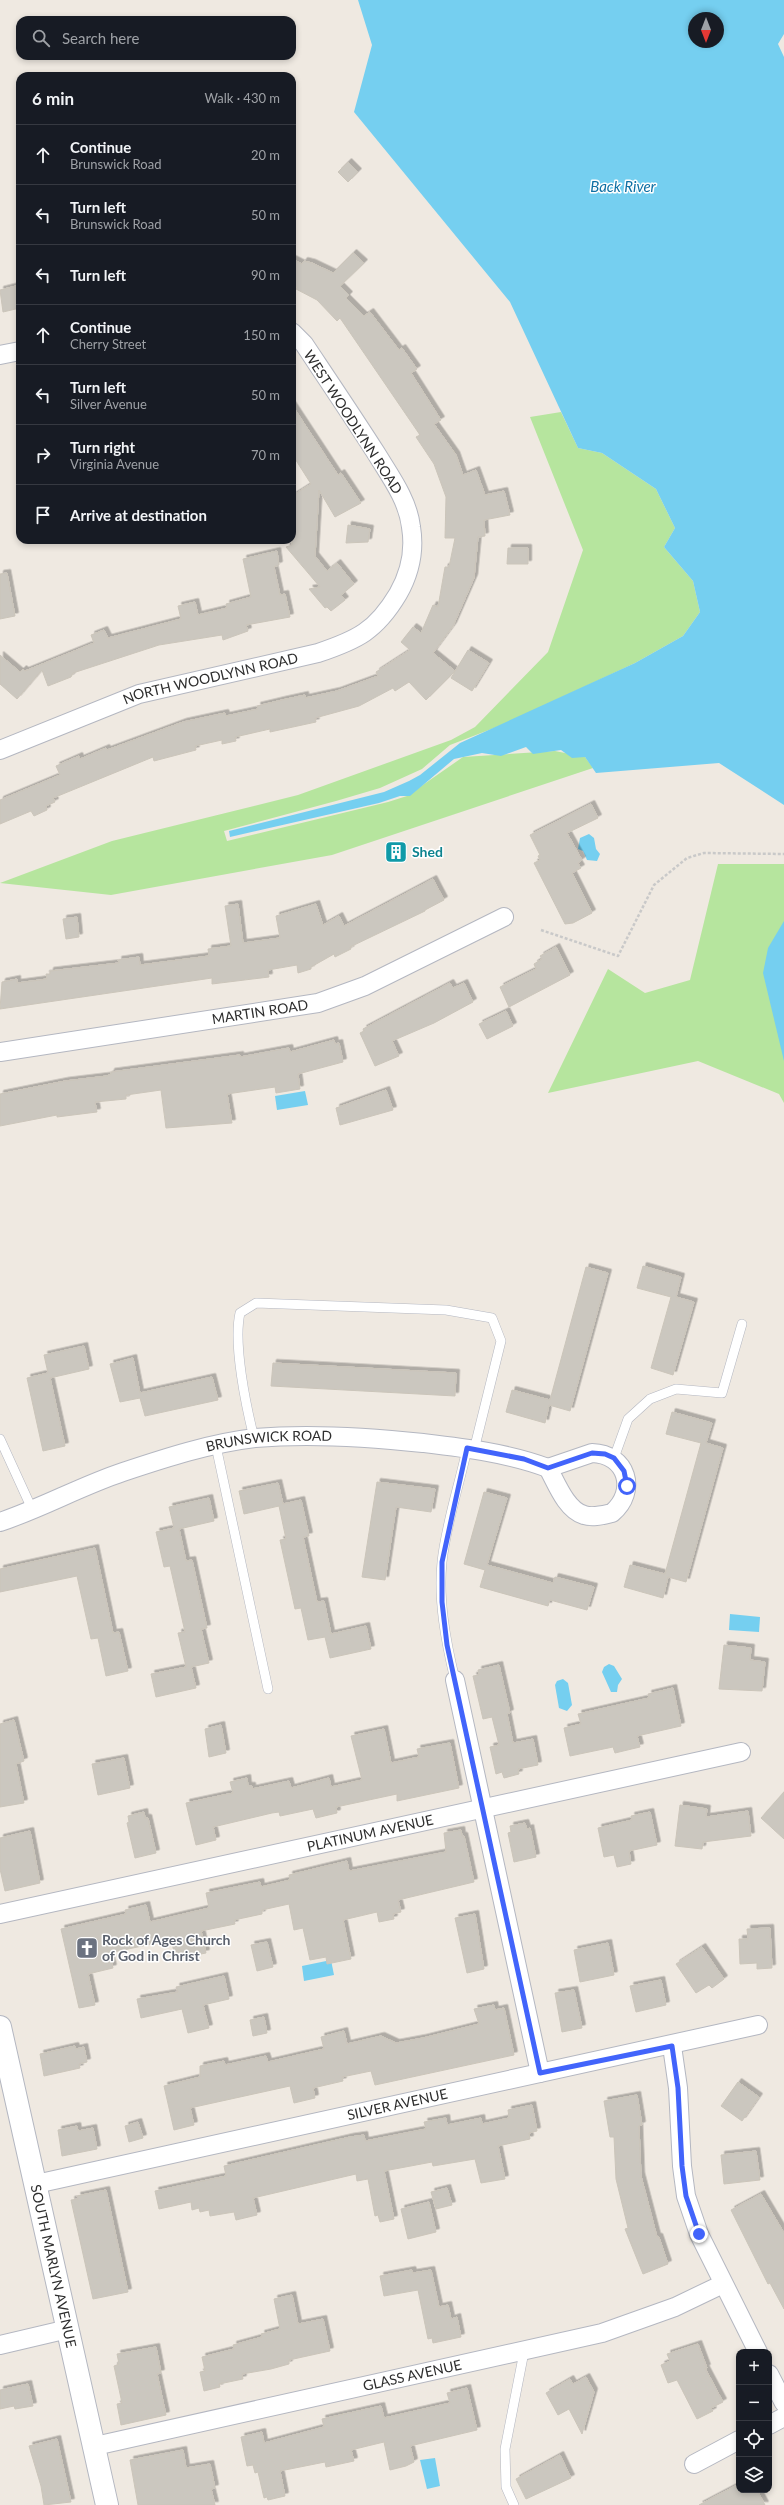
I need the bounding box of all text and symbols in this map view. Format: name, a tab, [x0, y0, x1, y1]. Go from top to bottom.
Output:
north arrow	[688, 12, 724, 48]
search box	[16, 16, 296, 60]
icon: search	[30, 27, 52, 49]
text: Search here	[62, 29, 139, 47]
text: 6 min	[32, 88, 74, 109]
text: Walk · 430 m	[204, 90, 280, 106]
text: Continue	[70, 138, 131, 156]
icon: ahead	[32, 144, 54, 166]
text: 20 m	[251, 147, 280, 163]
text: Brunswick Road	[70, 156, 161, 172]
water label: Back River	[590, 177, 657, 195]
text: Turn left	[70, 198, 126, 216]
icon: left	[32, 204, 54, 226]
text: 50 m	[251, 207, 280, 223]
text: Brunswick Road	[70, 216, 161, 232]
icon: left	[32, 264, 54, 286]
text: Turn left	[70, 266, 126, 284]
text: 90 m	[251, 267, 280, 283]
text: Continue	[70, 318, 131, 336]
icon: ahead	[32, 324, 54, 346]
text: 150 m	[243, 327, 280, 343]
text: Cherry Street	[70, 336, 146, 352]
street label: WEST WOODLYNN ROAD	[301, 347, 406, 497]
text: Turn left	[70, 378, 126, 396]
icon: left	[32, 384, 54, 406]
text: 50 m	[251, 387, 280, 403]
text: Silver Avenue	[70, 396, 147, 412]
text: Turn right	[70, 438, 135, 456]
icon: right	[32, 444, 54, 466]
text: 70 m	[251, 447, 280, 463]
text: Virginia Avenue	[70, 456, 159, 472]
icon: arrive	[32, 504, 54, 526]
text: Arrive at destination	[70, 506, 207, 524]
street label: NORTH WOODLYNN ROAD	[120, 649, 300, 708]
building icon: Shed	[383, 839, 409, 865]
place label: Shed	[412, 843, 443, 860]
street label: MARTIN ROAD	[211, 996, 309, 1027]
street label: BRUNSWICK ROAD	[204, 1427, 332, 1455]
route start	[618, 1477, 636, 1495]
street label: PLATINUM AVENUE	[305, 1810, 435, 1855]
place label: Rock of Ages Church of God in Christ	[102, 1931, 231, 1964]
church icon: Rock of Ages Church of God in Christ	[74, 1935, 100, 1961]
street label: SILVER AVENUE	[345, 2085, 449, 2123]
street label: SOUTH MARLYN AVENUE	[27, 2183, 81, 2349]
route end	[690, 2225, 708, 2243]
map controls	[736, 2349, 772, 2493]
button: +	[736, 2349, 772, 2385]
street label: GLASS AVENUE	[361, 2356, 463, 2394]
button: −	[736, 2385, 772, 2421]
button: locate	[736, 2421, 772, 2457]
button: layers	[736, 2457, 772, 2493]

